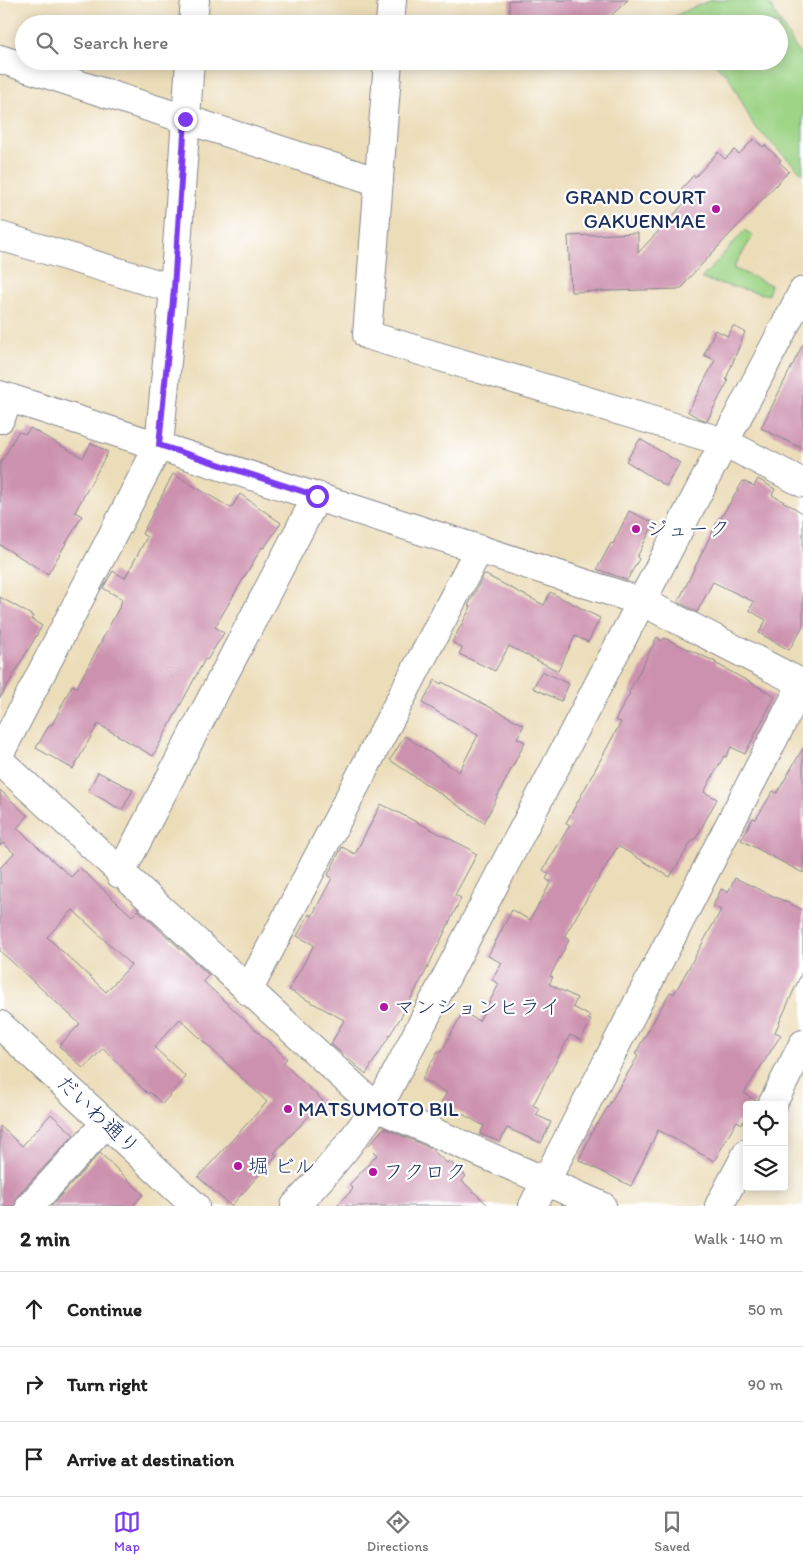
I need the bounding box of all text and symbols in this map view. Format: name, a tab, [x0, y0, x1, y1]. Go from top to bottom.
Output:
search box	[15, 15, 788, 70]
icon: search	[33, 29, 61, 57]
text: Search here	[73, 31, 168, 54]
route end	[174, 108, 197, 131]
place label: GRAND COURT GAKUENMAE	[565, 184, 706, 233]
marker: GRAND COURT GAKUENMAE	[710, 203, 722, 215]
route start	[306, 485, 329, 508]
place label: ジューク	[646, 516, 730, 541]
marker: ジューク	[630, 523, 642, 535]
place label: マンションヒライ	[394, 994, 560, 1019]
marker: マンションヒライ	[378, 1001, 390, 1013]
street label: だいわ通り	[51, 1070, 145, 1160]
place label: MATSUMOTO BIL	[298, 1096, 459, 1121]
map controls	[743, 1101, 788, 1191]
button: locate	[743, 1101, 788, 1146]
marker: MATSUMOTO BIL	[282, 1103, 294, 1115]
button: layers	[743, 1146, 788, 1191]
place label: 堀 ビル	[248, 1153, 315, 1178]
place label: フクロク	[383, 1159, 467, 1184]
marker: 堀 ビル	[232, 1160, 244, 1172]
marker: フクロク	[367, 1166, 379, 1178]
text: 2 min	[20, 1226, 70, 1251]
text: Walk · 140 m	[694, 1229, 783, 1248]
icon: ahead	[20, 1295, 48, 1323]
text: Continue	[67, 1298, 142, 1321]
text: 50 m	[748, 1300, 783, 1319]
icon: right	[20, 1370, 48, 1398]
text: Turn right	[67, 1373, 148, 1396]
text: 90 m	[748, 1375, 783, 1394]
icon: arrive	[20, 1445, 48, 1473]
text: Arrive at destination	[67, 1448, 234, 1471]
tab: Map	[113, 1508, 141, 1555]
tab: Directions	[367, 1508, 428, 1555]
tab: Saved	[654, 1508, 690, 1555]

